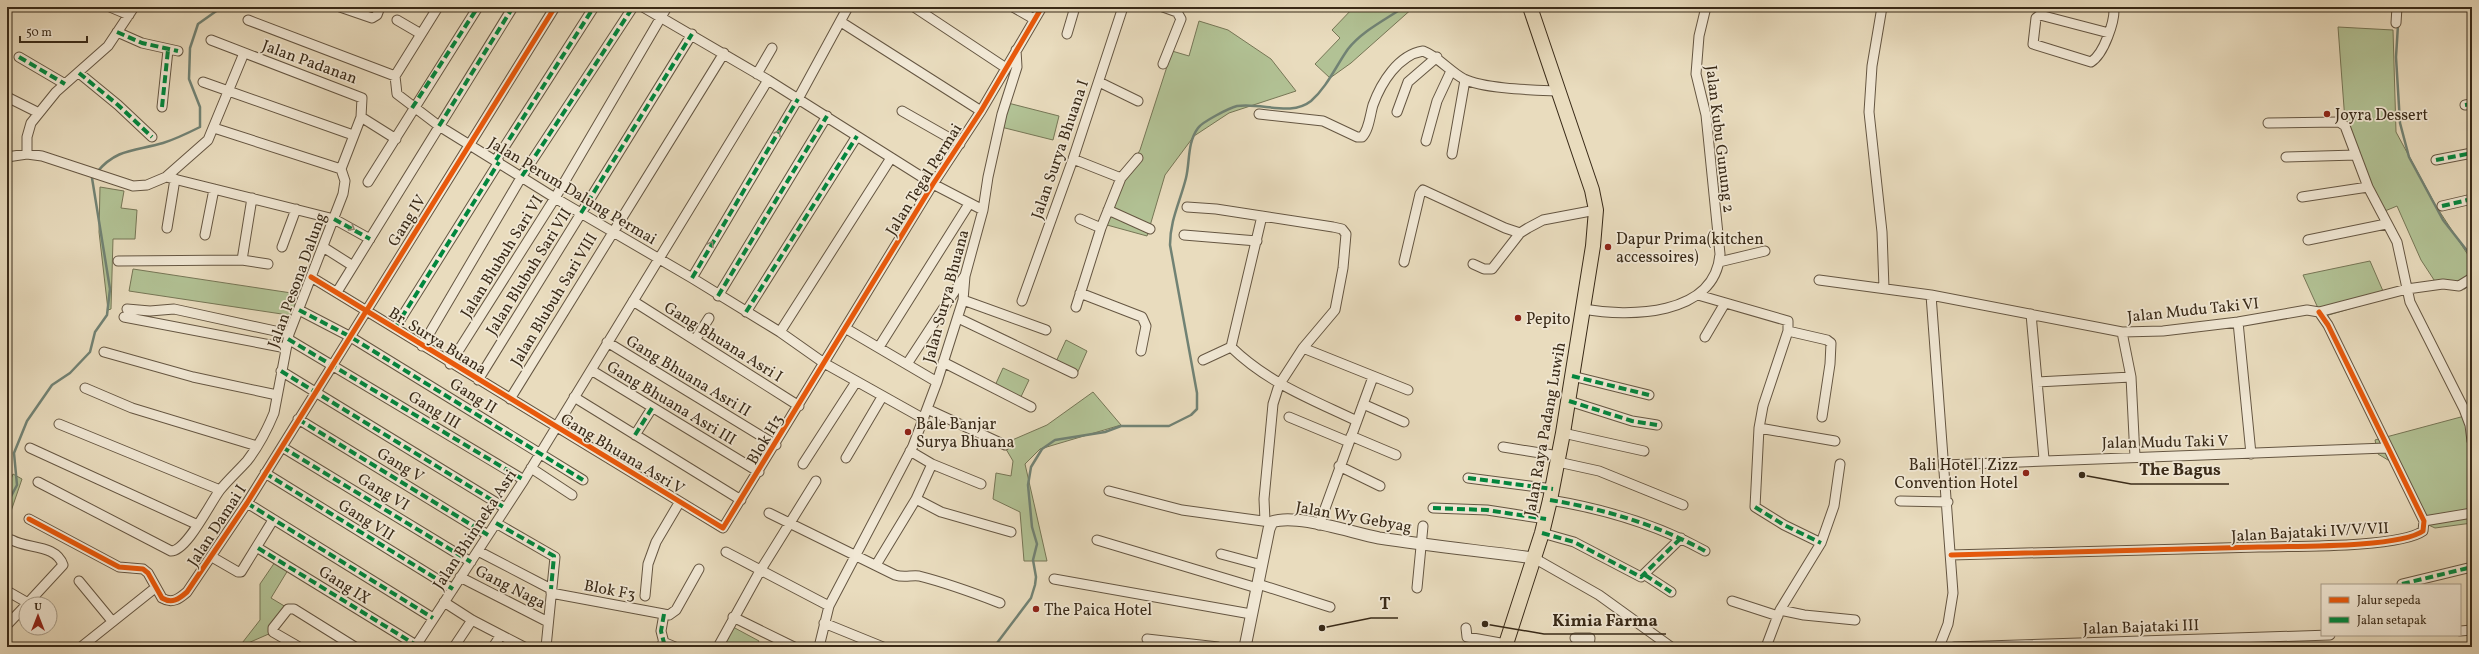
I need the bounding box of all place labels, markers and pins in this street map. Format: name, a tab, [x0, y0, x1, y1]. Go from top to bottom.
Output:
place label: Joyra Dessert	[2335, 105, 2428, 127]
marker: Joyra Dessert	[2322, 109, 2332, 119]
place label: Dapur Prima(kitchen accessoires)	[1616, 229, 1764, 269]
marker: Dapur Prima(kitchen accessoires)	[1603, 242, 1613, 252]
place label: Pepito	[1526, 309, 1571, 331]
marker: Pepito	[1513, 313, 1523, 323]
place label: Bale Banjar Surya Bhuana	[916, 414, 1014, 454]
marker: Bale Banjar Surya Bhuana	[903, 427, 913, 437]
place label: Bali Hotel | Zizz Convention Hotel	[1895, 455, 2018, 495]
callout: The Bagus	[2131, 455, 2229, 484]
marker: Bali Hotel | Zizz Convention Hotel	[2021, 468, 2031, 478]
callout: T	[1371, 589, 1398, 618]
place label: The Paica Hotel	[1044, 600, 1152, 622]
marker: The Paica Hotel	[1031, 604, 1041, 614]
callout: Kimia Farma	[1544, 605, 1666, 634]

